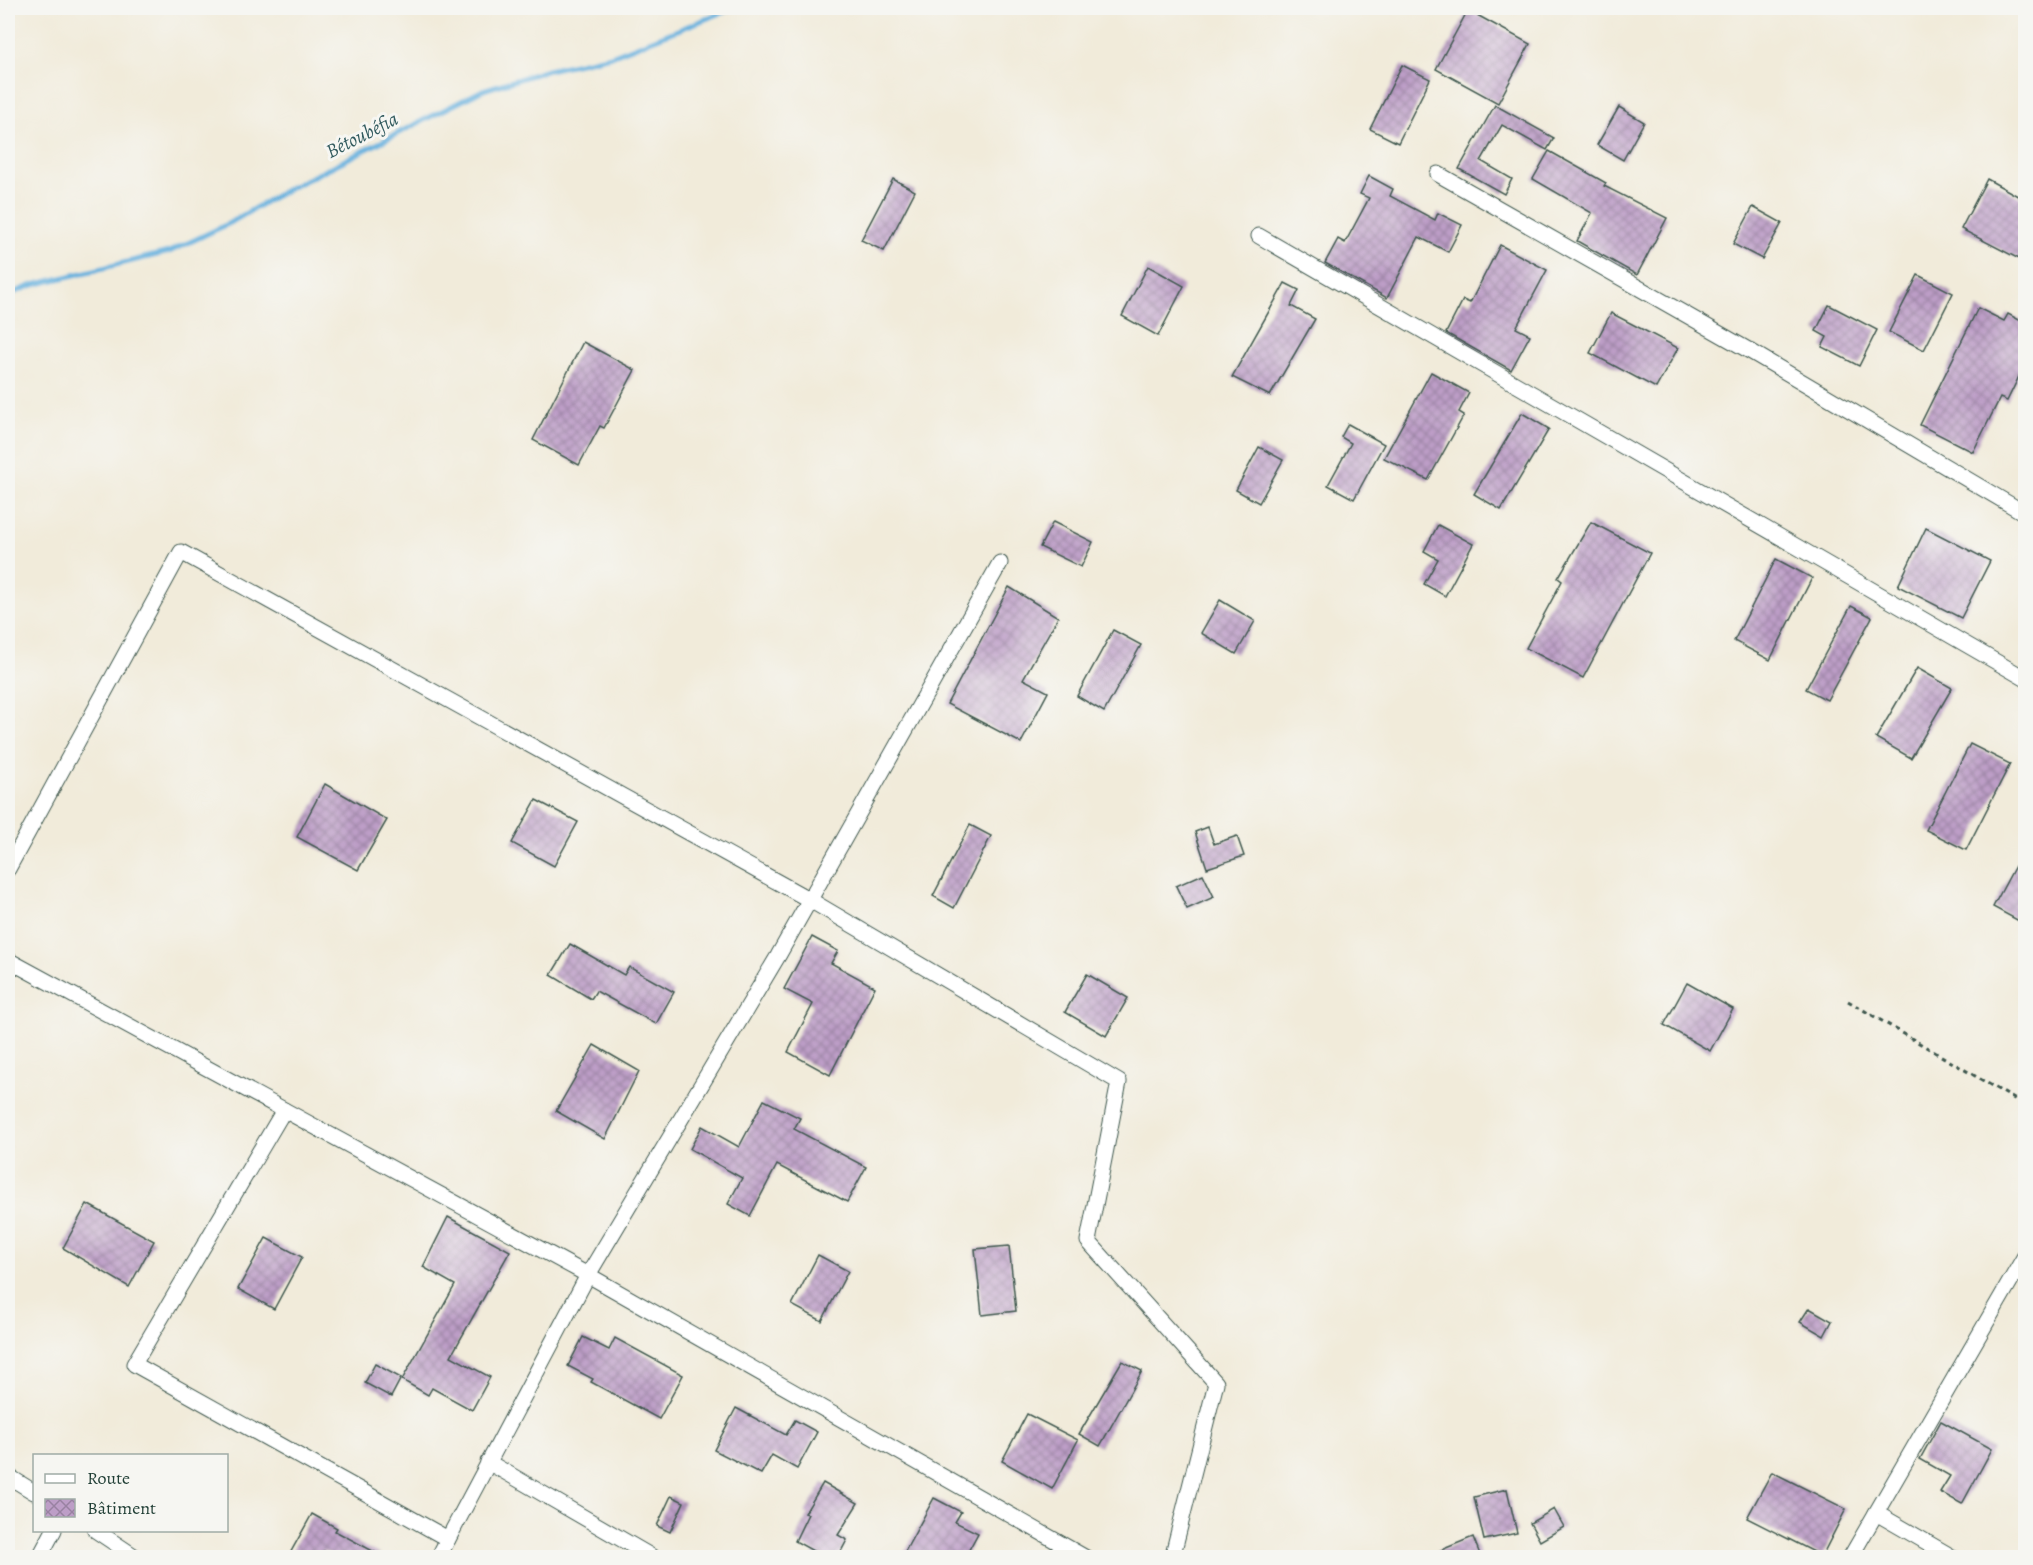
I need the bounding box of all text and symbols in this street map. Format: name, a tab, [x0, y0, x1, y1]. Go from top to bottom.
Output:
water label: Bétoubéfia	[321, 105, 403, 165]
legend	[33, 1454, 228, 1532]
text: Route	[87, 1466, 130, 1490]
text: Bâtiment	[87, 1496, 156, 1520]

